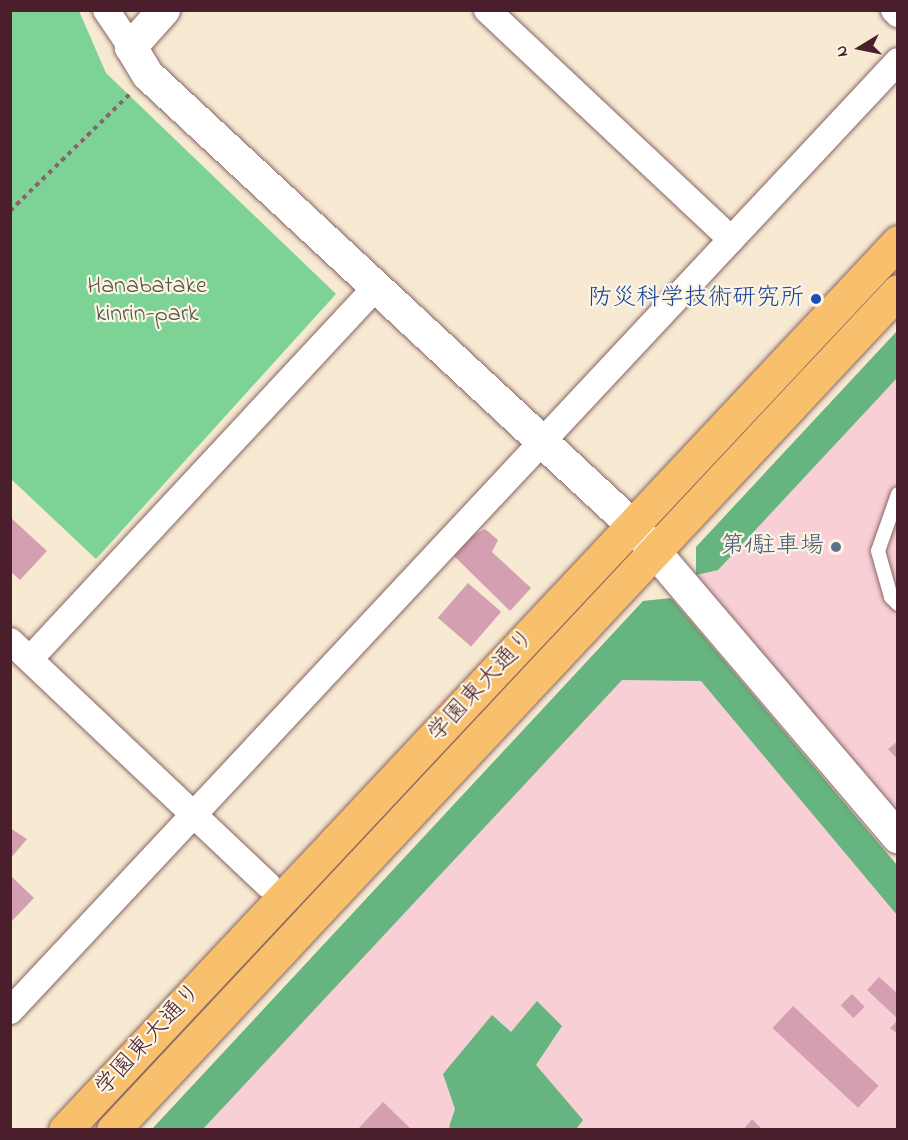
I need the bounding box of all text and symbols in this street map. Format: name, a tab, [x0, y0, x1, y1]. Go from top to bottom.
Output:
north arrow	[830, 18, 890, 78]
text: N	[830, 44, 855, 59]
park label: Hanabatake kinrin-park	[87, 273, 207, 329]
place label: 防災科学技術研究所	[588, 285, 804, 313]
marker: 防災科学技術研究所	[809, 292, 823, 306]
place label: 第1駐車場	[720, 533, 824, 561]
marker: 第1駐車場	[829, 540, 843, 554]
street label: 学園東大通り	[422, 624, 542, 748]
street label: 学園東大通り	[89, 978, 209, 1102]

